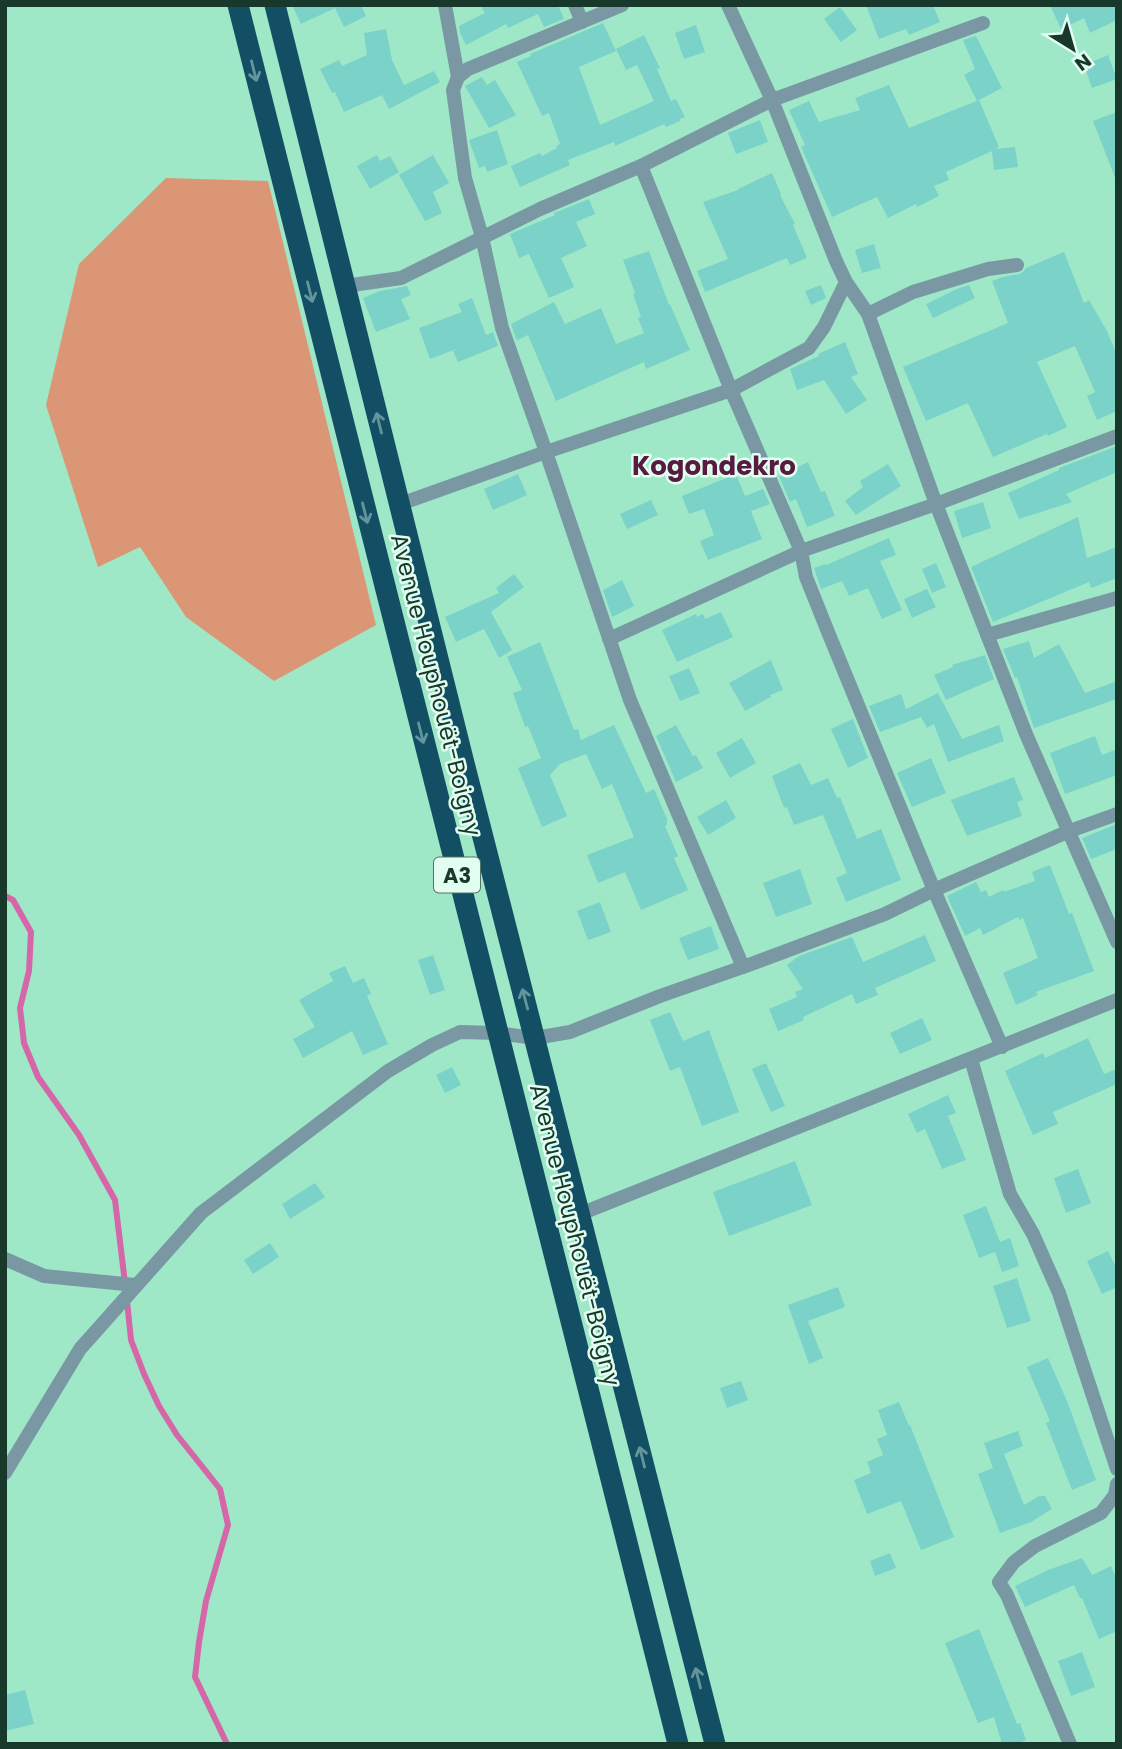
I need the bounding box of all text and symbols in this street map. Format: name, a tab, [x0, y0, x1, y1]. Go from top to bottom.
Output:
north arrow	[1038, 14, 1108, 84]
text: N	[1069, 47, 1097, 77]
one-way arrow	[248, 60, 261, 82]
one-way arrow	[304, 280, 317, 303]
one-way arrow	[372, 412, 385, 435]
district label: Kogondekro	[632, 448, 796, 484]
one-way arrow	[359, 501, 372, 524]
street label: Avenue Houphouët-Boigny	[383, 530, 489, 840]
one-way arrow	[415, 721, 428, 744]
road number: A3	[434, 858, 480, 892]
one-way arrow	[518, 989, 531, 1011]
street label: Avenue Houphouët-Boigny	[522, 1080, 628, 1390]
one-way arrow	[635, 1446, 648, 1469]
one-way arrow	[691, 1667, 704, 1689]

